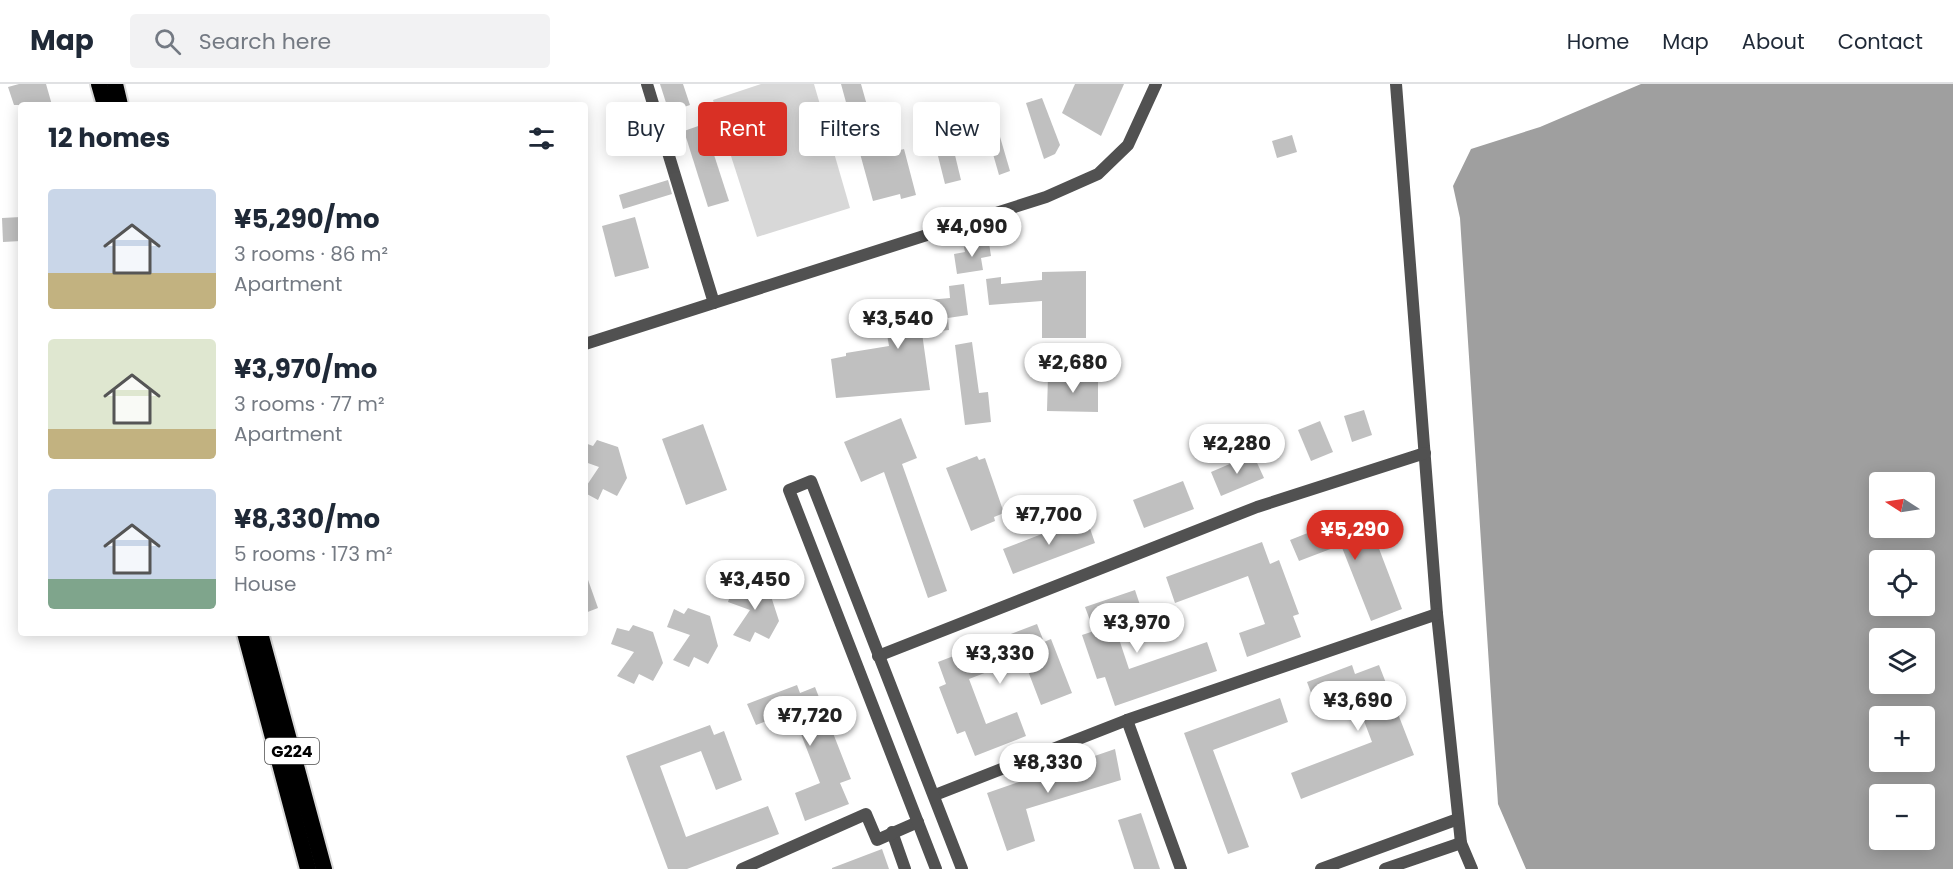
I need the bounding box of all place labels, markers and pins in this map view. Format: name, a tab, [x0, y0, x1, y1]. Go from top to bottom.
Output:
pin: ¥4,090	[923, 207, 1021, 258]
pin: ¥3,540	[849, 299, 947, 350]
pin: ¥2,680	[1024, 343, 1122, 394]
pin: ¥2,280	[1188, 424, 1286, 475]
pin: ¥7,700	[1000, 495, 1098, 546]
pin: ¥5,290	[1306, 510, 1404, 561]
pin: ¥3,450	[706, 560, 804, 611]
pin: ¥3,970	[1088, 603, 1186, 654]
pin: ¥3,330	[951, 634, 1049, 685]
pin: ¥3,690	[1309, 681, 1407, 732]
pin: ¥7,720	[761, 696, 859, 747]
pin: ¥8,330	[999, 743, 1097, 794]

